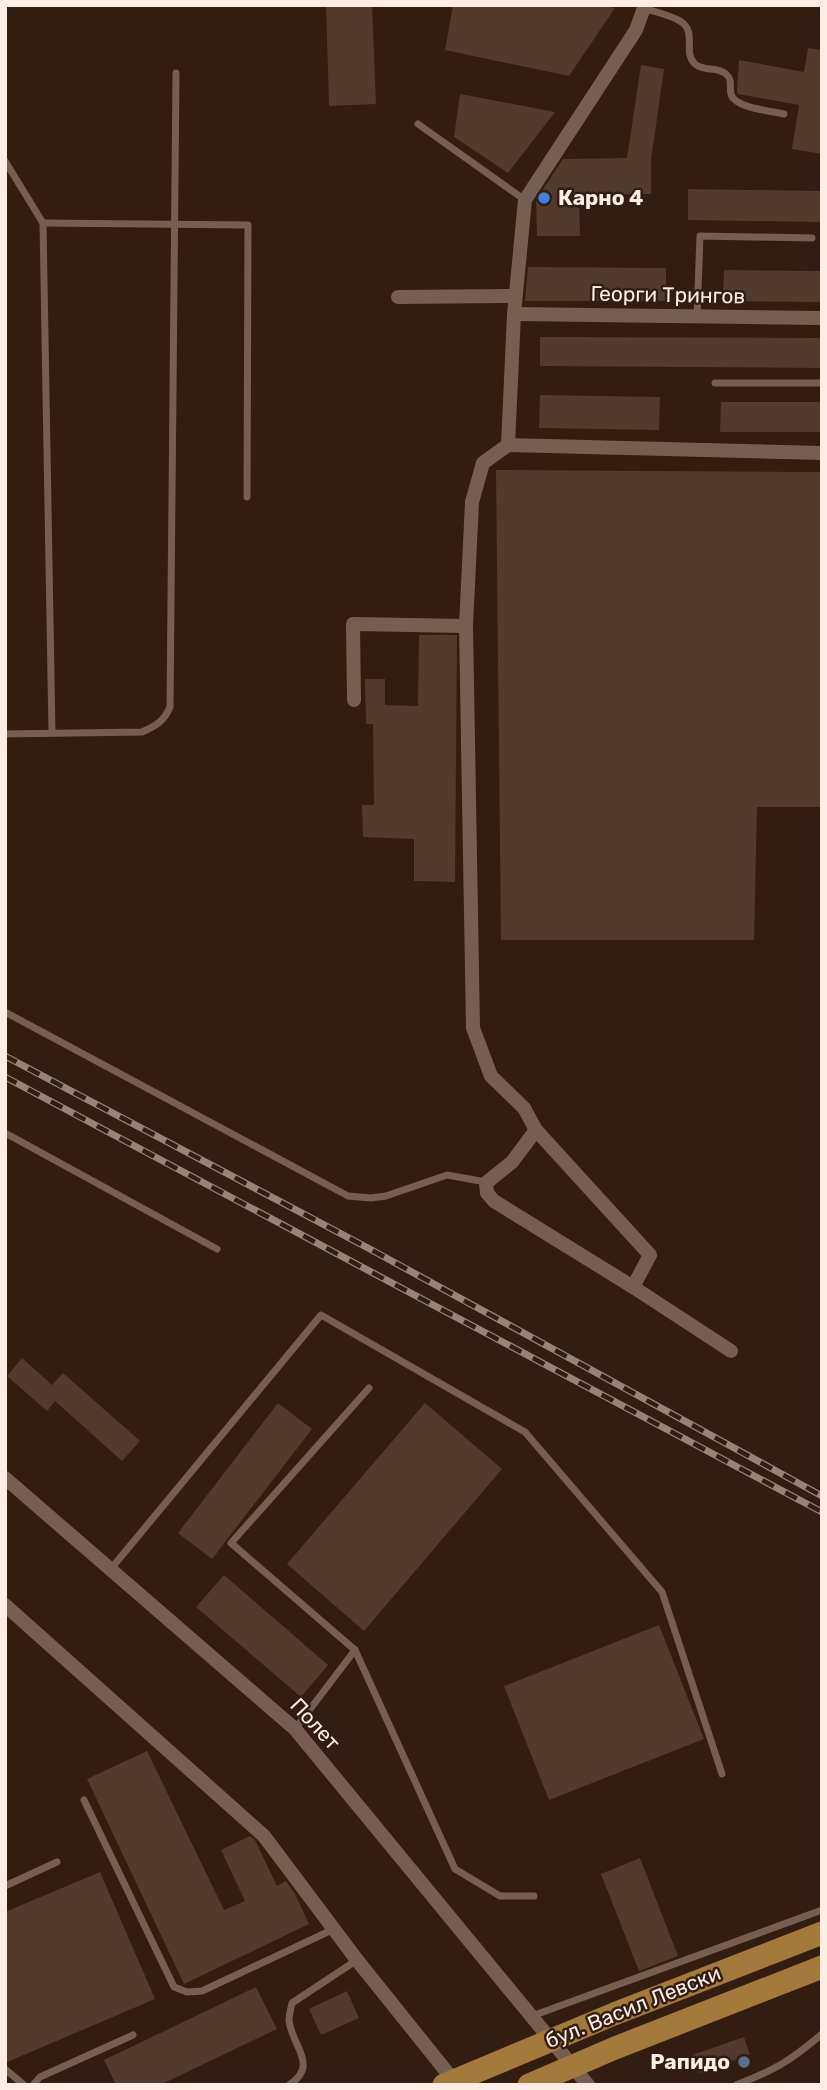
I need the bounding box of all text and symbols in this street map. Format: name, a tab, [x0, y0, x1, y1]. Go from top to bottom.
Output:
place label: Карно 4	[558, 185, 643, 210]
marker: Карно 4	[536, 190, 552, 206]
street label: Георги Трингов	[591, 281, 745, 308]
street label: Полет	[285, 1693, 346, 1755]
street label: бул. Васил Левски	[541, 1960, 724, 2053]
place label: Рапидо	[650, 2049, 730, 2074]
marker: Рапидо	[736, 2054, 752, 2070]

